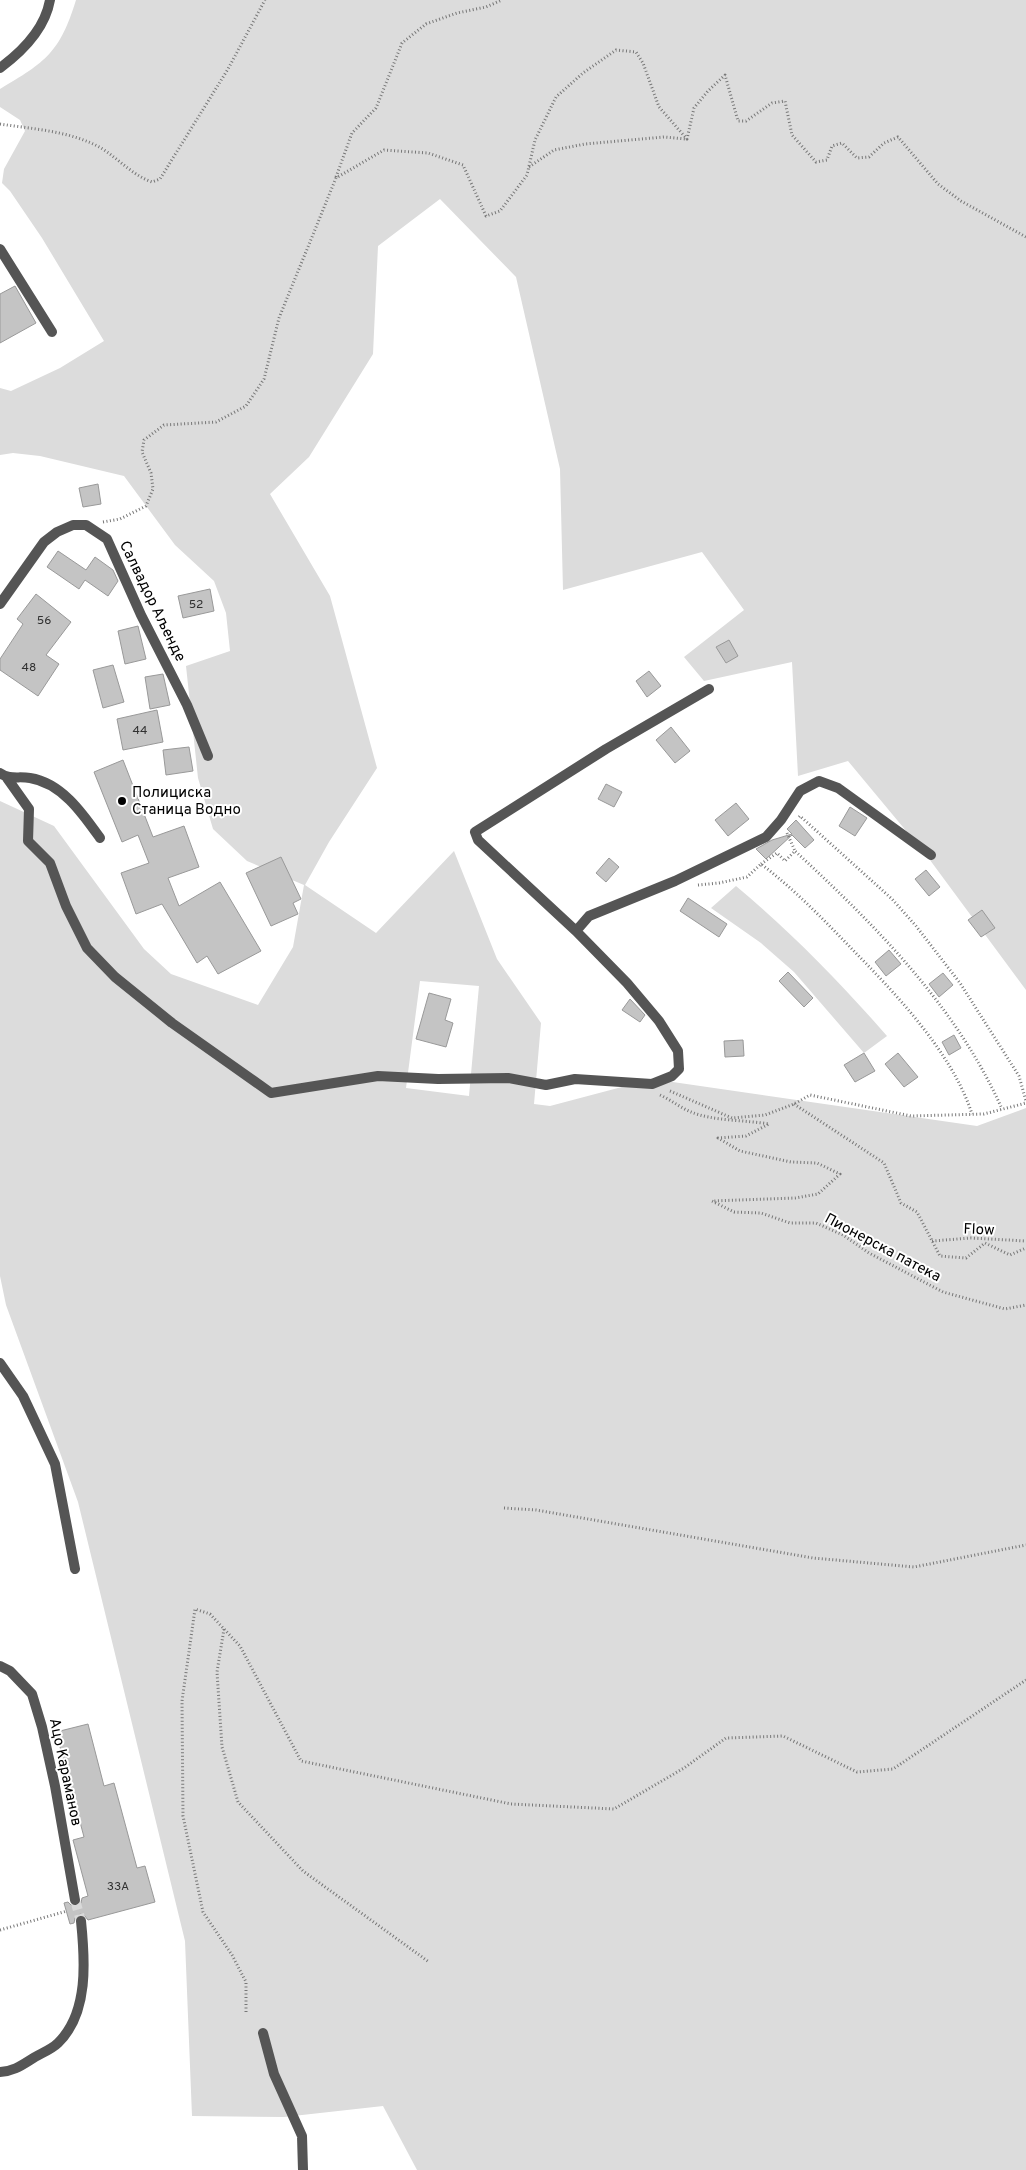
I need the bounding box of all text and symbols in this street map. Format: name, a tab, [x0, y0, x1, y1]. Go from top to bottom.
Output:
street label: Салвадор Аљенде	[114, 538, 189, 665]
house number: 52	[189, 597, 203, 613]
house number: 56	[37, 613, 51, 629]
house number: 48	[22, 660, 36, 676]
house number: 44	[133, 723, 147, 739]
place label: Полициска Станица Водно	[132, 784, 241, 820]
marker: Полициска Станица Водно	[116, 795, 128, 807]
street label: Пионерска патека	[821, 1210, 944, 1287]
street label: Flow	[963, 1220, 995, 1241]
street label: Ацо Караманов	[44, 1717, 85, 1828]
house number: 33А	[107, 1879, 129, 1895]

